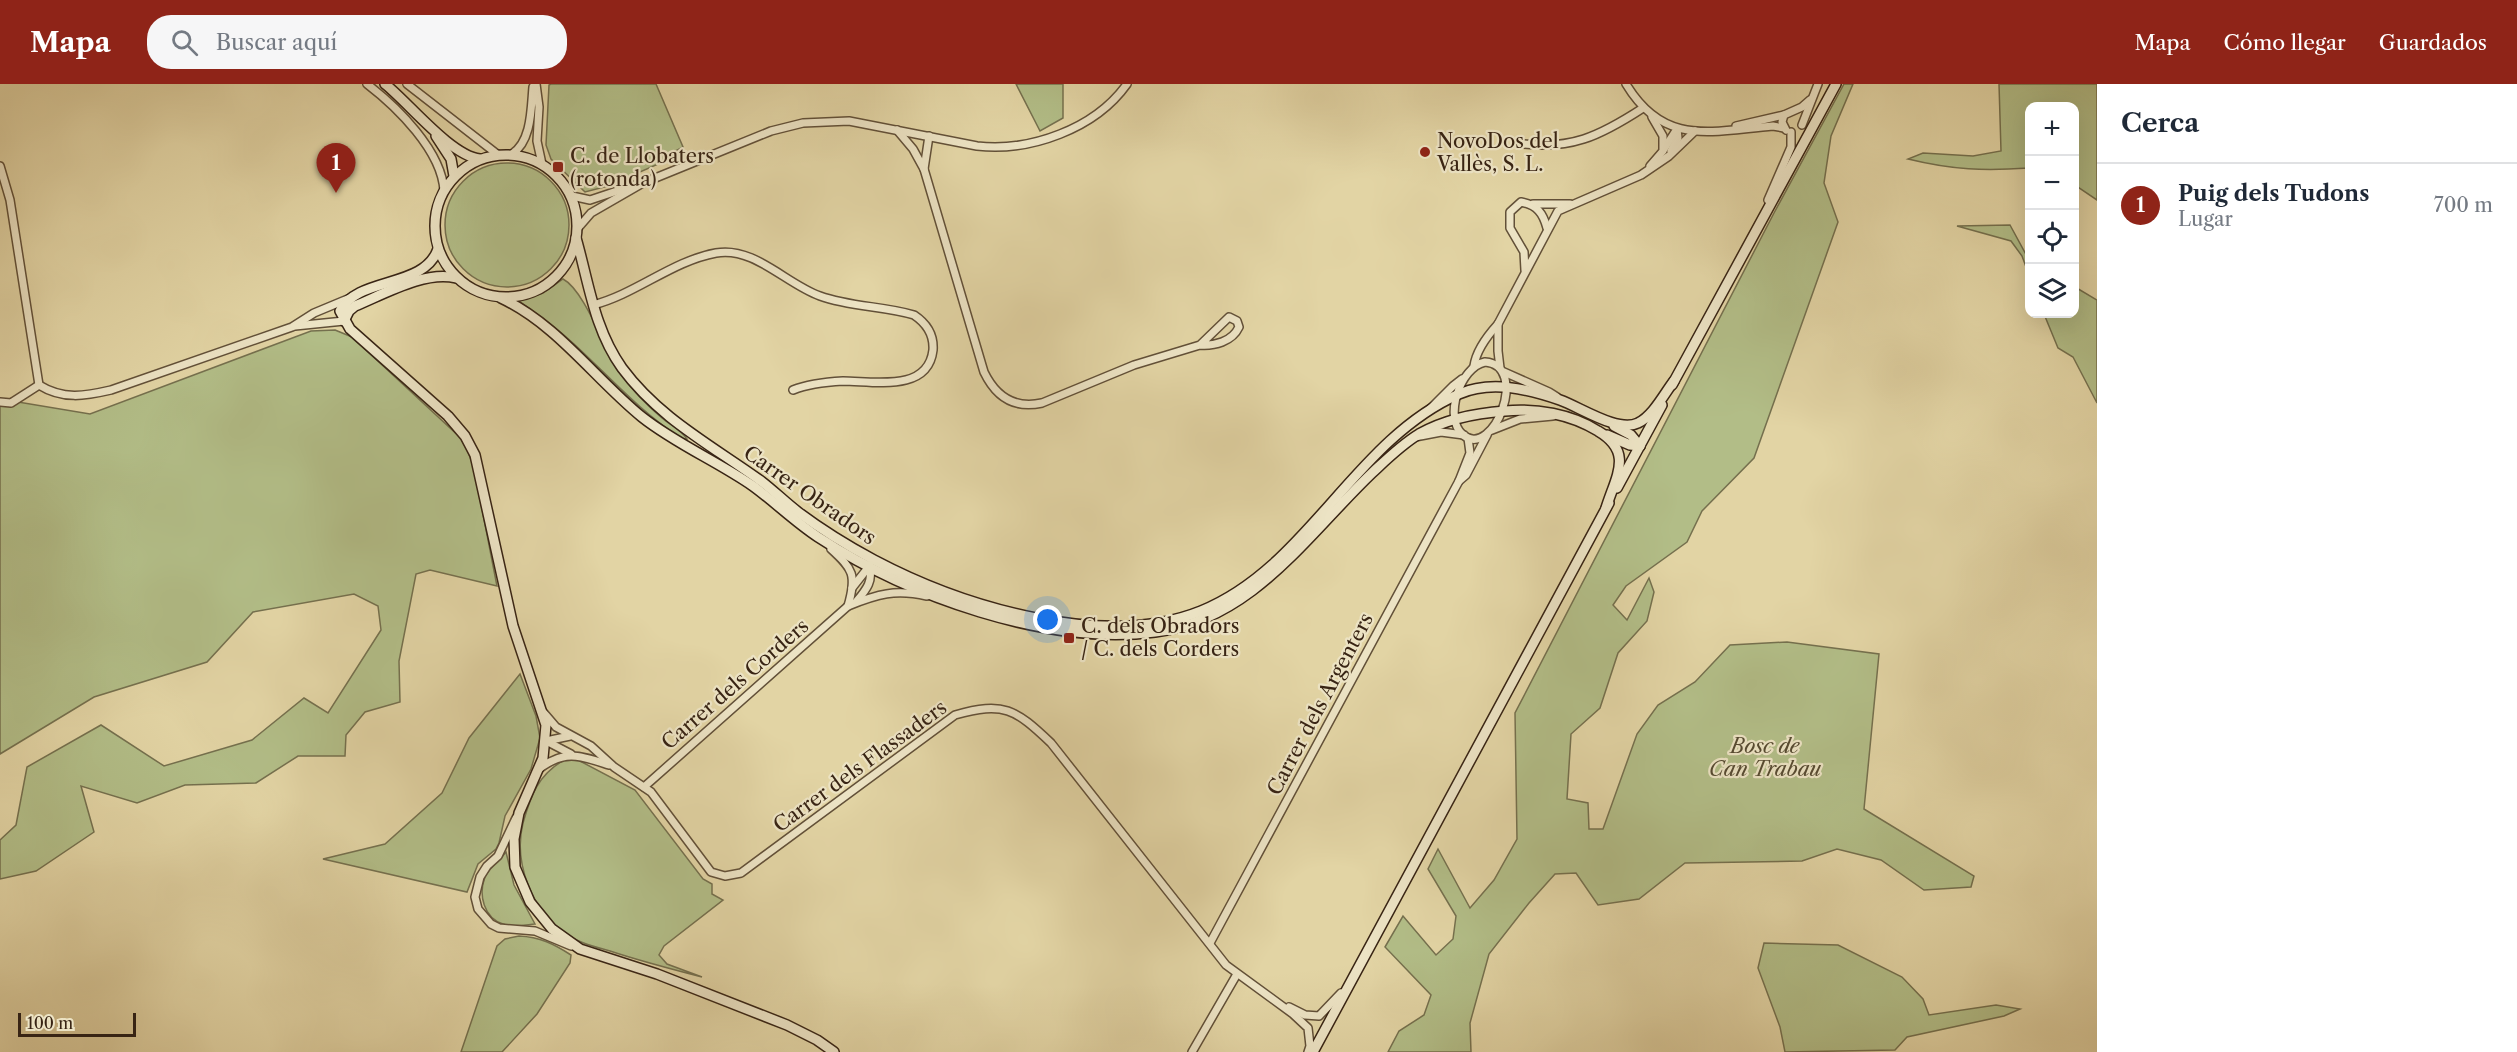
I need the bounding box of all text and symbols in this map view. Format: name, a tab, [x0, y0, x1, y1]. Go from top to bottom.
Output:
search box	[147, 15, 567, 69]
text: Mapa	[30, 25, 111, 59]
icon: search	[168, 26, 201, 59]
text: Buscar aquí	[216, 29, 337, 56]
text: Mapa	[2134, 30, 2191, 55]
text: Cómo llegar	[2224, 30, 2346, 55]
text: Guardados	[2379, 30, 2487, 55]
map controls	[2025, 102, 2079, 318]
button: +	[2025, 102, 2079, 156]
text: Cerca	[2121, 107, 2199, 139]
place label: NovoDos del Vallès, S. L.	[1436, 129, 1559, 176]
pin: 1	[316, 144, 356, 193]
place label: C. de Llobaters (rotonda)	[570, 144, 714, 191]
marker: NovoDos del Vallès, S. L.	[1418, 145, 1432, 159]
button: −	[2025, 156, 2079, 210]
marker: C. de Llobaters (rotonda)	[551, 160, 565, 174]
text: Puig dels Tudons	[2178, 180, 2369, 207]
text: 1	[2136, 193, 2145, 217]
text: 700 m	[2434, 193, 2493, 217]
text: Lugar	[2178, 207, 2233, 231]
button: locate	[2025, 210, 2079, 264]
button: layers	[2025, 264, 2079, 318]
street label: Carrer Obradors	[739, 440, 881, 550]
your location	[1033, 605, 1062, 634]
street label: Carrer dels Argenters	[1262, 609, 1378, 799]
street label: Carrer dels Corders	[657, 614, 813, 754]
place label: C. dels Obradors / C. dels Corders	[1081, 614, 1240, 661]
marker: C. dels Obradors / C. dels Corders	[1062, 631, 1076, 645]
street label: Carrer dels Flassaders	[769, 695, 951, 837]
park label: Bosc de Can Trabau	[1709, 734, 1821, 781]
scale bar	[18, 1010, 136, 1038]
text: 100 m	[27, 1013, 73, 1033]

